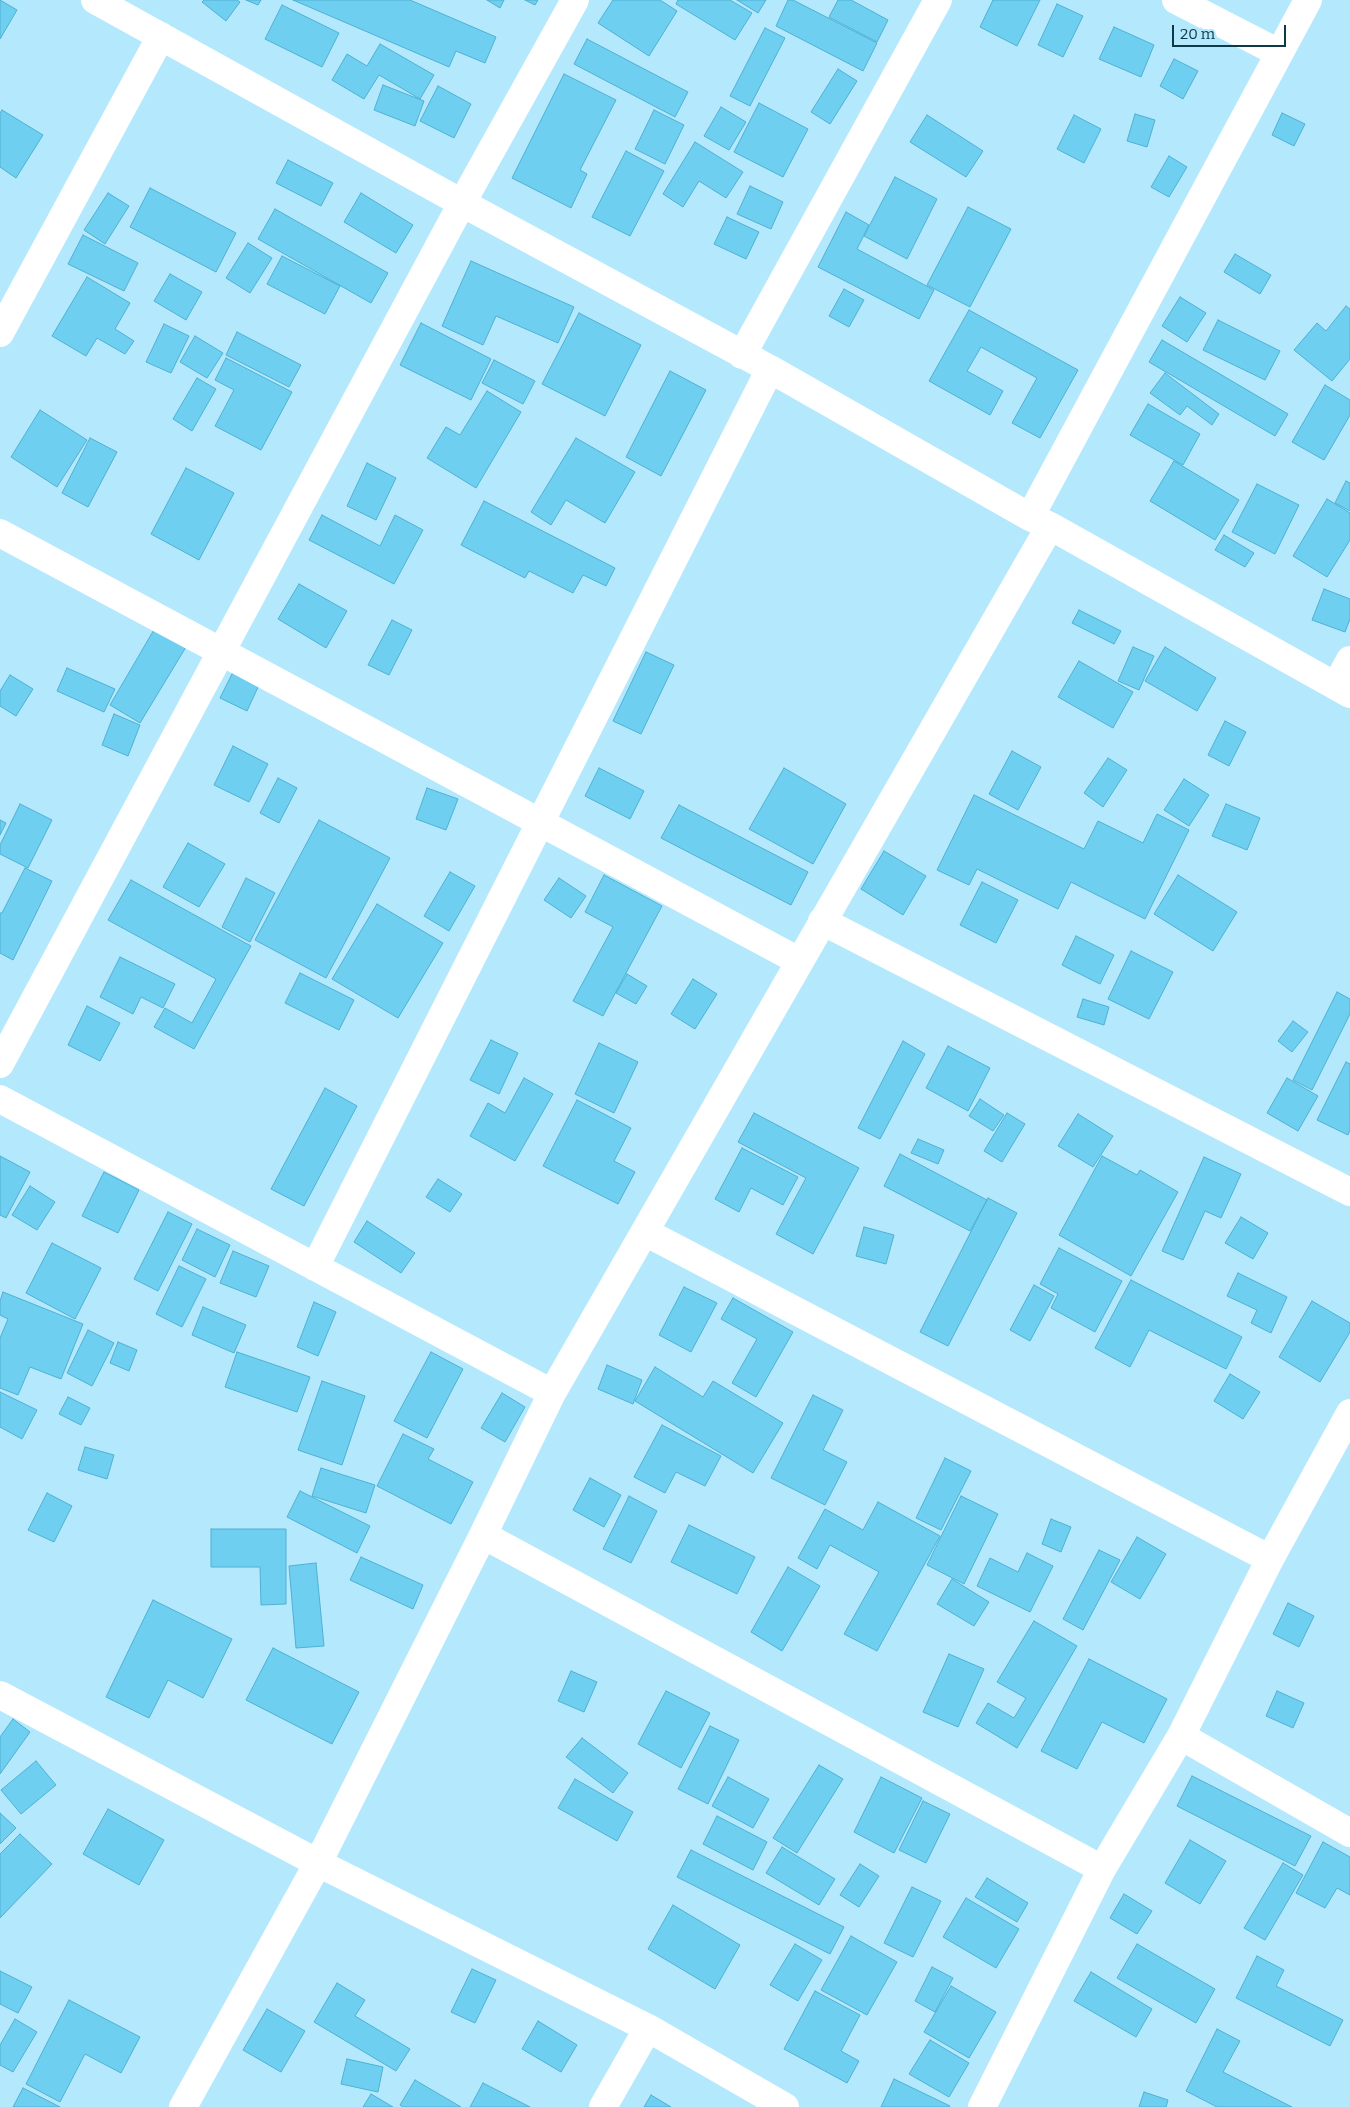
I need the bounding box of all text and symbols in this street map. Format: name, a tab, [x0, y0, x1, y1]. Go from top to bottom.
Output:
scale bar	[1175, 15, 1289, 47]
text: 20 m	[1180, 25, 1215, 43]

